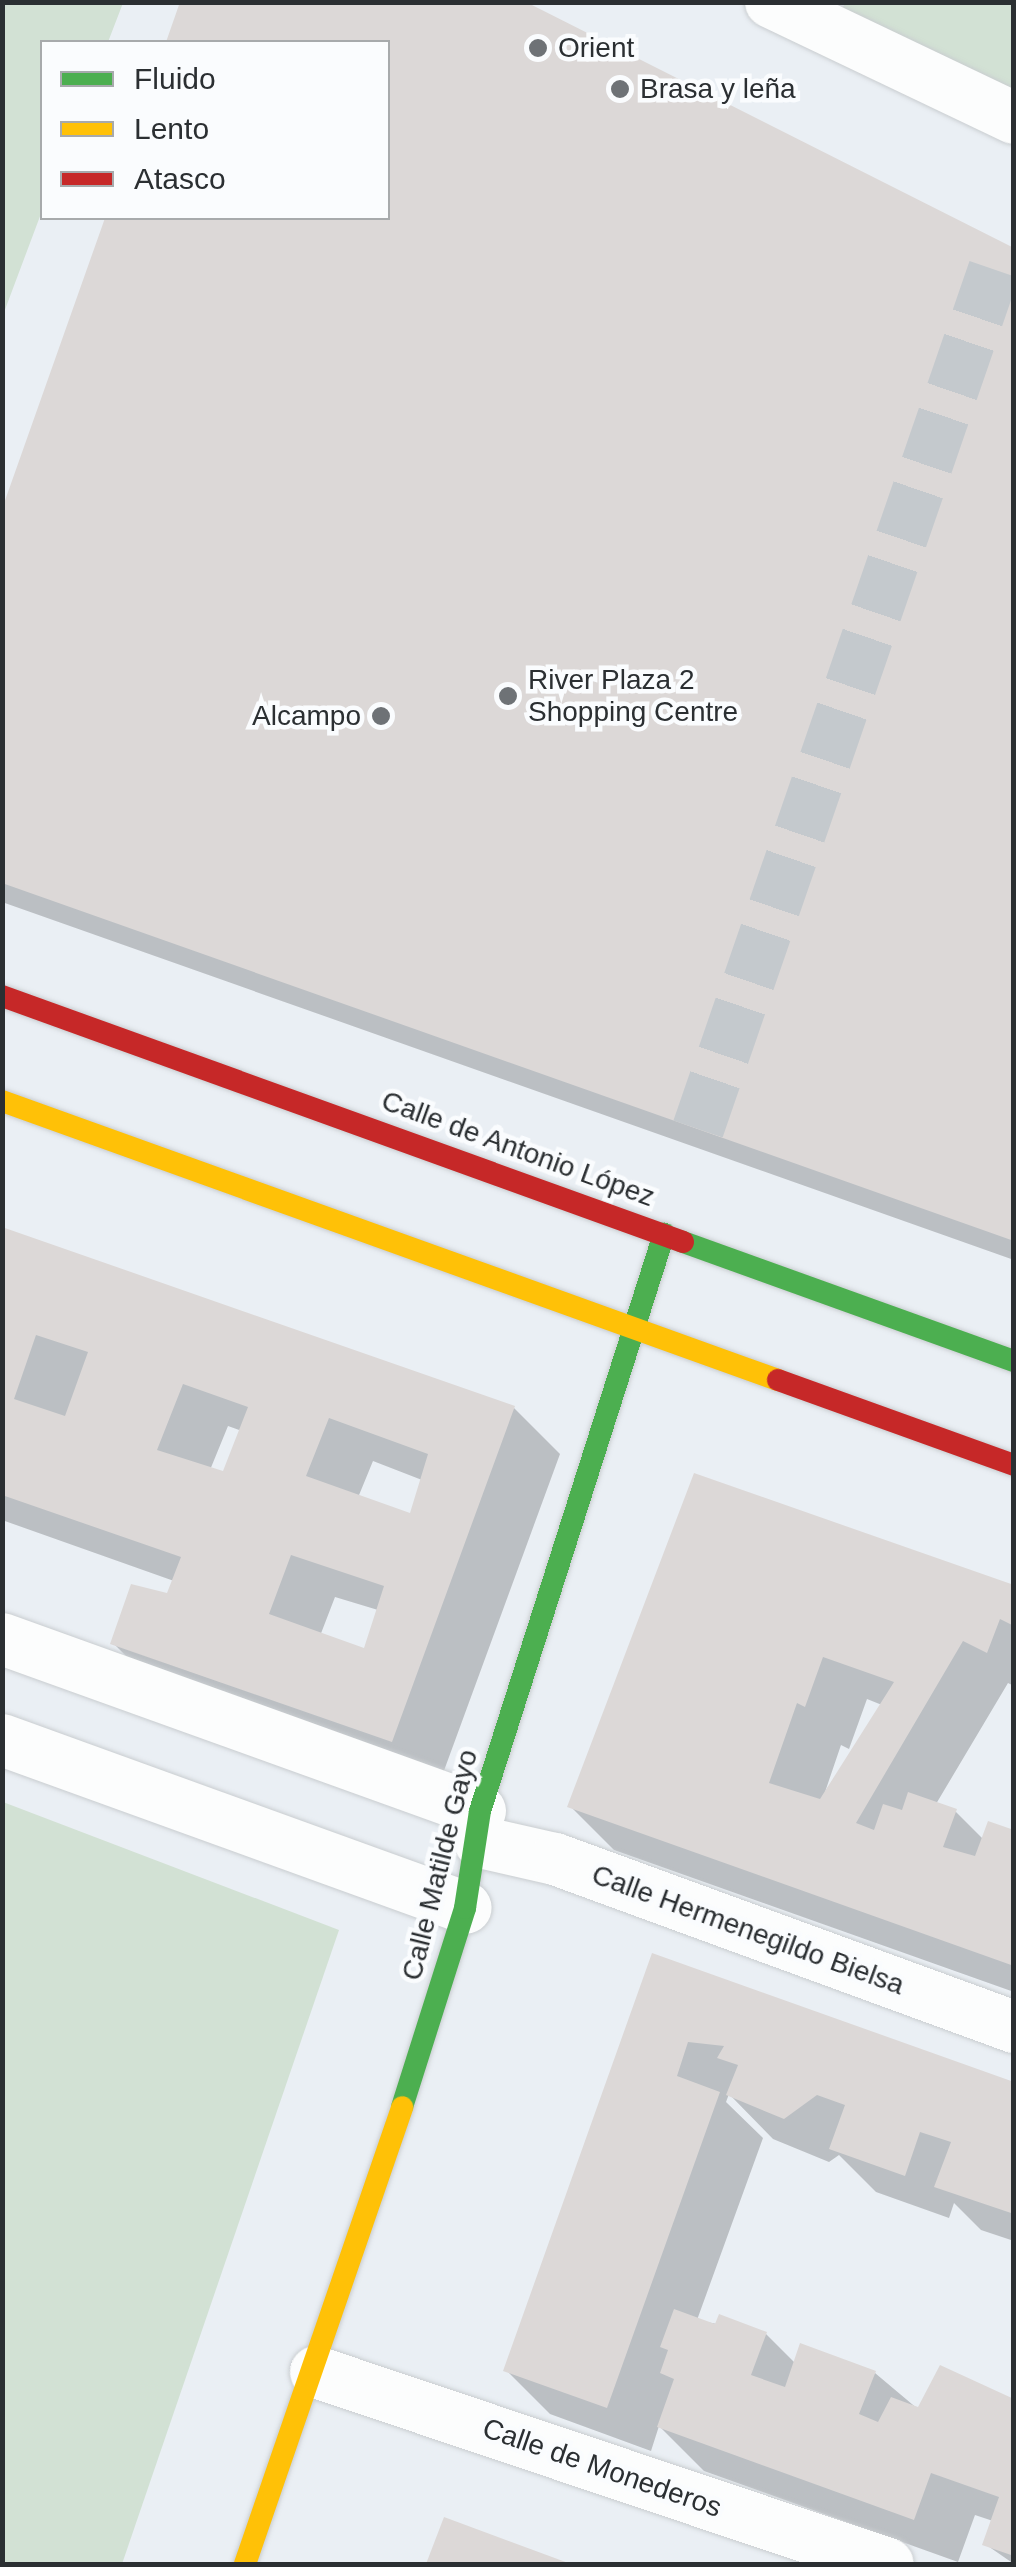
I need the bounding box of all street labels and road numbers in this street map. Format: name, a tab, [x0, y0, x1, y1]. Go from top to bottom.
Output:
street label: Calle de Antonio López	[376, 1084, 660, 1214]
street label: Calle Matilde Gayo	[395, 1746, 485, 1984]
street label: Calle Hermenegildo Bielsa	[587, 1858, 909, 2002]
street label: Calle de Monederos	[478, 2411, 726, 2525]

